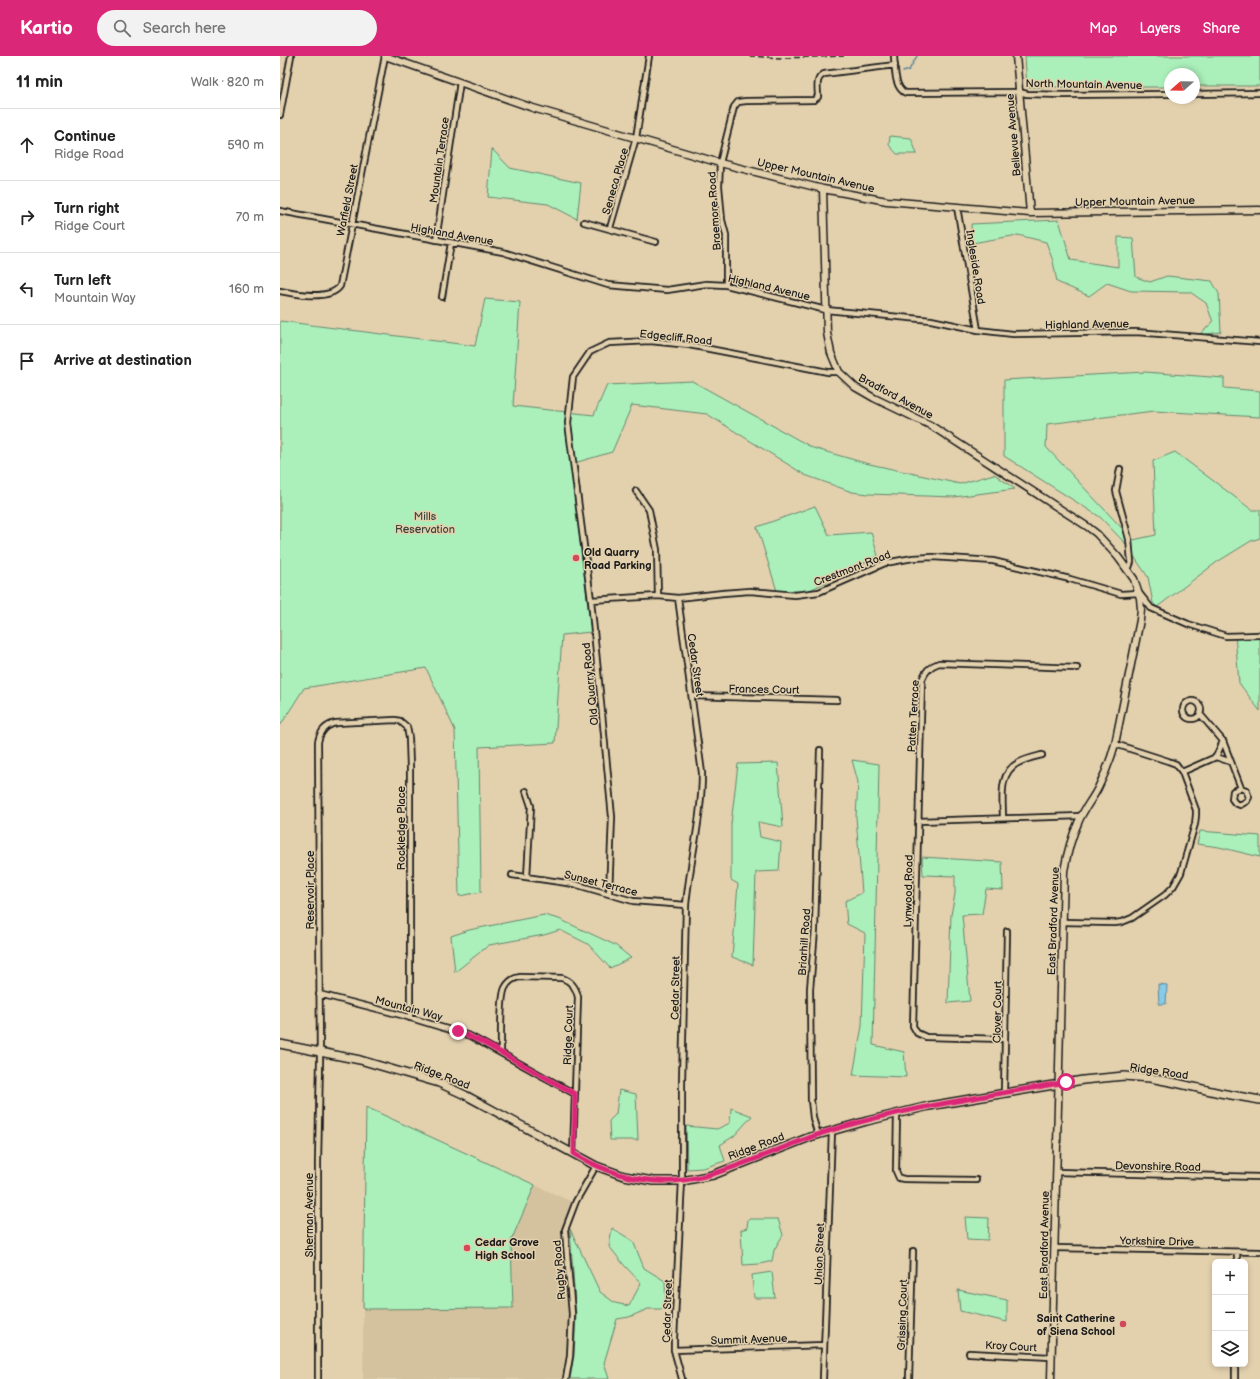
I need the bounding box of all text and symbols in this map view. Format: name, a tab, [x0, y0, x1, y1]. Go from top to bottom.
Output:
search box	[97, 10, 377, 46]
text: Kartio	[20, 17, 73, 40]
icon: search	[111, 17, 133, 39]
text: Search here	[143, 19, 226, 38]
text: Map	[1089, 20, 1117, 37]
text: Layers	[1139, 20, 1181, 37]
text: Share	[1203, 20, 1240, 37]
north arrow	[1164, 68, 1200, 104]
text: 11 min	[16, 72, 63, 92]
text: Walk · 820 m	[191, 74, 264, 90]
street label: North Mountain Avenue	[1025, 77, 1143, 92]
street label: Bellevue Avenue	[1003, 92, 1024, 177]
street label: Mountain Terrace	[427, 116, 452, 204]
text: Continue	[54, 127, 116, 146]
icon: ahead	[16, 134, 38, 156]
text: 590 m	[227, 137, 264, 153]
text: Ridge Road	[54, 146, 124, 162]
street label: Seneca Place	[600, 146, 631, 216]
street label: Upper Mountain Avenue	[756, 156, 876, 195]
street label: Warfield Street	[334, 162, 361, 237]
street label: Braemore Road	[705, 171, 724, 251]
street label: Upper Mountain Avenue	[1075, 194, 1196, 209]
text: Turn right	[54, 199, 119, 218]
icon: right	[16, 206, 38, 228]
text: 70 m	[236, 209, 264, 225]
text: Ridge Court	[54, 218, 125, 234]
street label: Highland Avenue	[409, 221, 495, 248]
street label: Ingleside Road	[963, 229, 988, 305]
text: Turn left	[54, 271, 111, 290]
street label: Highland Avenue	[726, 272, 812, 303]
icon: left	[16, 278, 38, 300]
text: 160 m	[229, 281, 264, 297]
text: Mountain Way	[54, 290, 136, 306]
street label: Highland Avenue	[1045, 317, 1130, 332]
street label: Edgecliff Road	[639, 327, 713, 348]
icon: arrive	[16, 350, 38, 372]
text: Arrive at destination	[54, 351, 192, 370]
street label: Bradford Avenue	[856, 371, 936, 422]
park label: Mills Reservation	[395, 510, 455, 536]
place label: Old Quarry Road Parking	[584, 546, 651, 572]
street label: Crestmont Road	[812, 548, 893, 589]
marker: Old Quarry Road Parking	[571, 553, 581, 563]
street label: Cedar Street	[685, 633, 706, 698]
street label: Old Quarry Road	[580, 642, 601, 726]
street label: Patten Terrace	[905, 679, 922, 753]
street label: Frances Court	[728, 682, 800, 697]
street label: Rockledge Place	[395, 785, 408, 870]
street label: Reservoir Place	[304, 850, 317, 930]
street label: Lynwood Road	[901, 855, 916, 927]
street label: East Bradford Avenue	[1045, 866, 1062, 975]
street label: Sunset Terrace	[563, 868, 639, 899]
street label: Briarhill Road	[796, 908, 813, 976]
street label: Cedar Street	[668, 955, 683, 1020]
street label: Clover Court	[990, 980, 1005, 1043]
street label: Mountain Way	[374, 993, 444, 1024]
street label: Ridge Court	[561, 1004, 576, 1065]
route end	[449, 1022, 467, 1040]
street label: Ridge Road	[412, 1059, 472, 1092]
street label: Ridge Road	[1129, 1061, 1189, 1082]
route start	[1057, 1073, 1075, 1091]
street label: Ridge Road	[726, 1130, 786, 1163]
street label: Devonshire Road	[1115, 1159, 1201, 1174]
street label: Sherman Avenue	[303, 1172, 316, 1257]
street label: East Bradford Avenue	[1037, 1190, 1052, 1299]
street label: Union Street	[812, 1222, 827, 1285]
street label: Yorkshire Drive	[1119, 1234, 1195, 1249]
place label: Cedar Grove High School	[475, 1236, 539, 1262]
street label: Rugby Road	[550, 1239, 569, 1300]
marker: Cedar Grove High School	[462, 1243, 472, 1253]
map controls	[1212, 1259, 1248, 1367]
button: +	[1212, 1259, 1248, 1295]
street label: Cedar Street	[660, 1278, 675, 1343]
street label: Grissing Court	[895, 1279, 910, 1351]
button: −	[1212, 1295, 1248, 1331]
place label: Saint Catherine of Siena School	[1037, 1312, 1115, 1338]
marker: Saint Catherine of Siena School	[1118, 1319, 1128, 1329]
button: layers	[1212, 1331, 1248, 1367]
street label: Summit Avenue	[710, 1332, 788, 1347]
street label: Kroy Court	[985, 1339, 1038, 1354]

